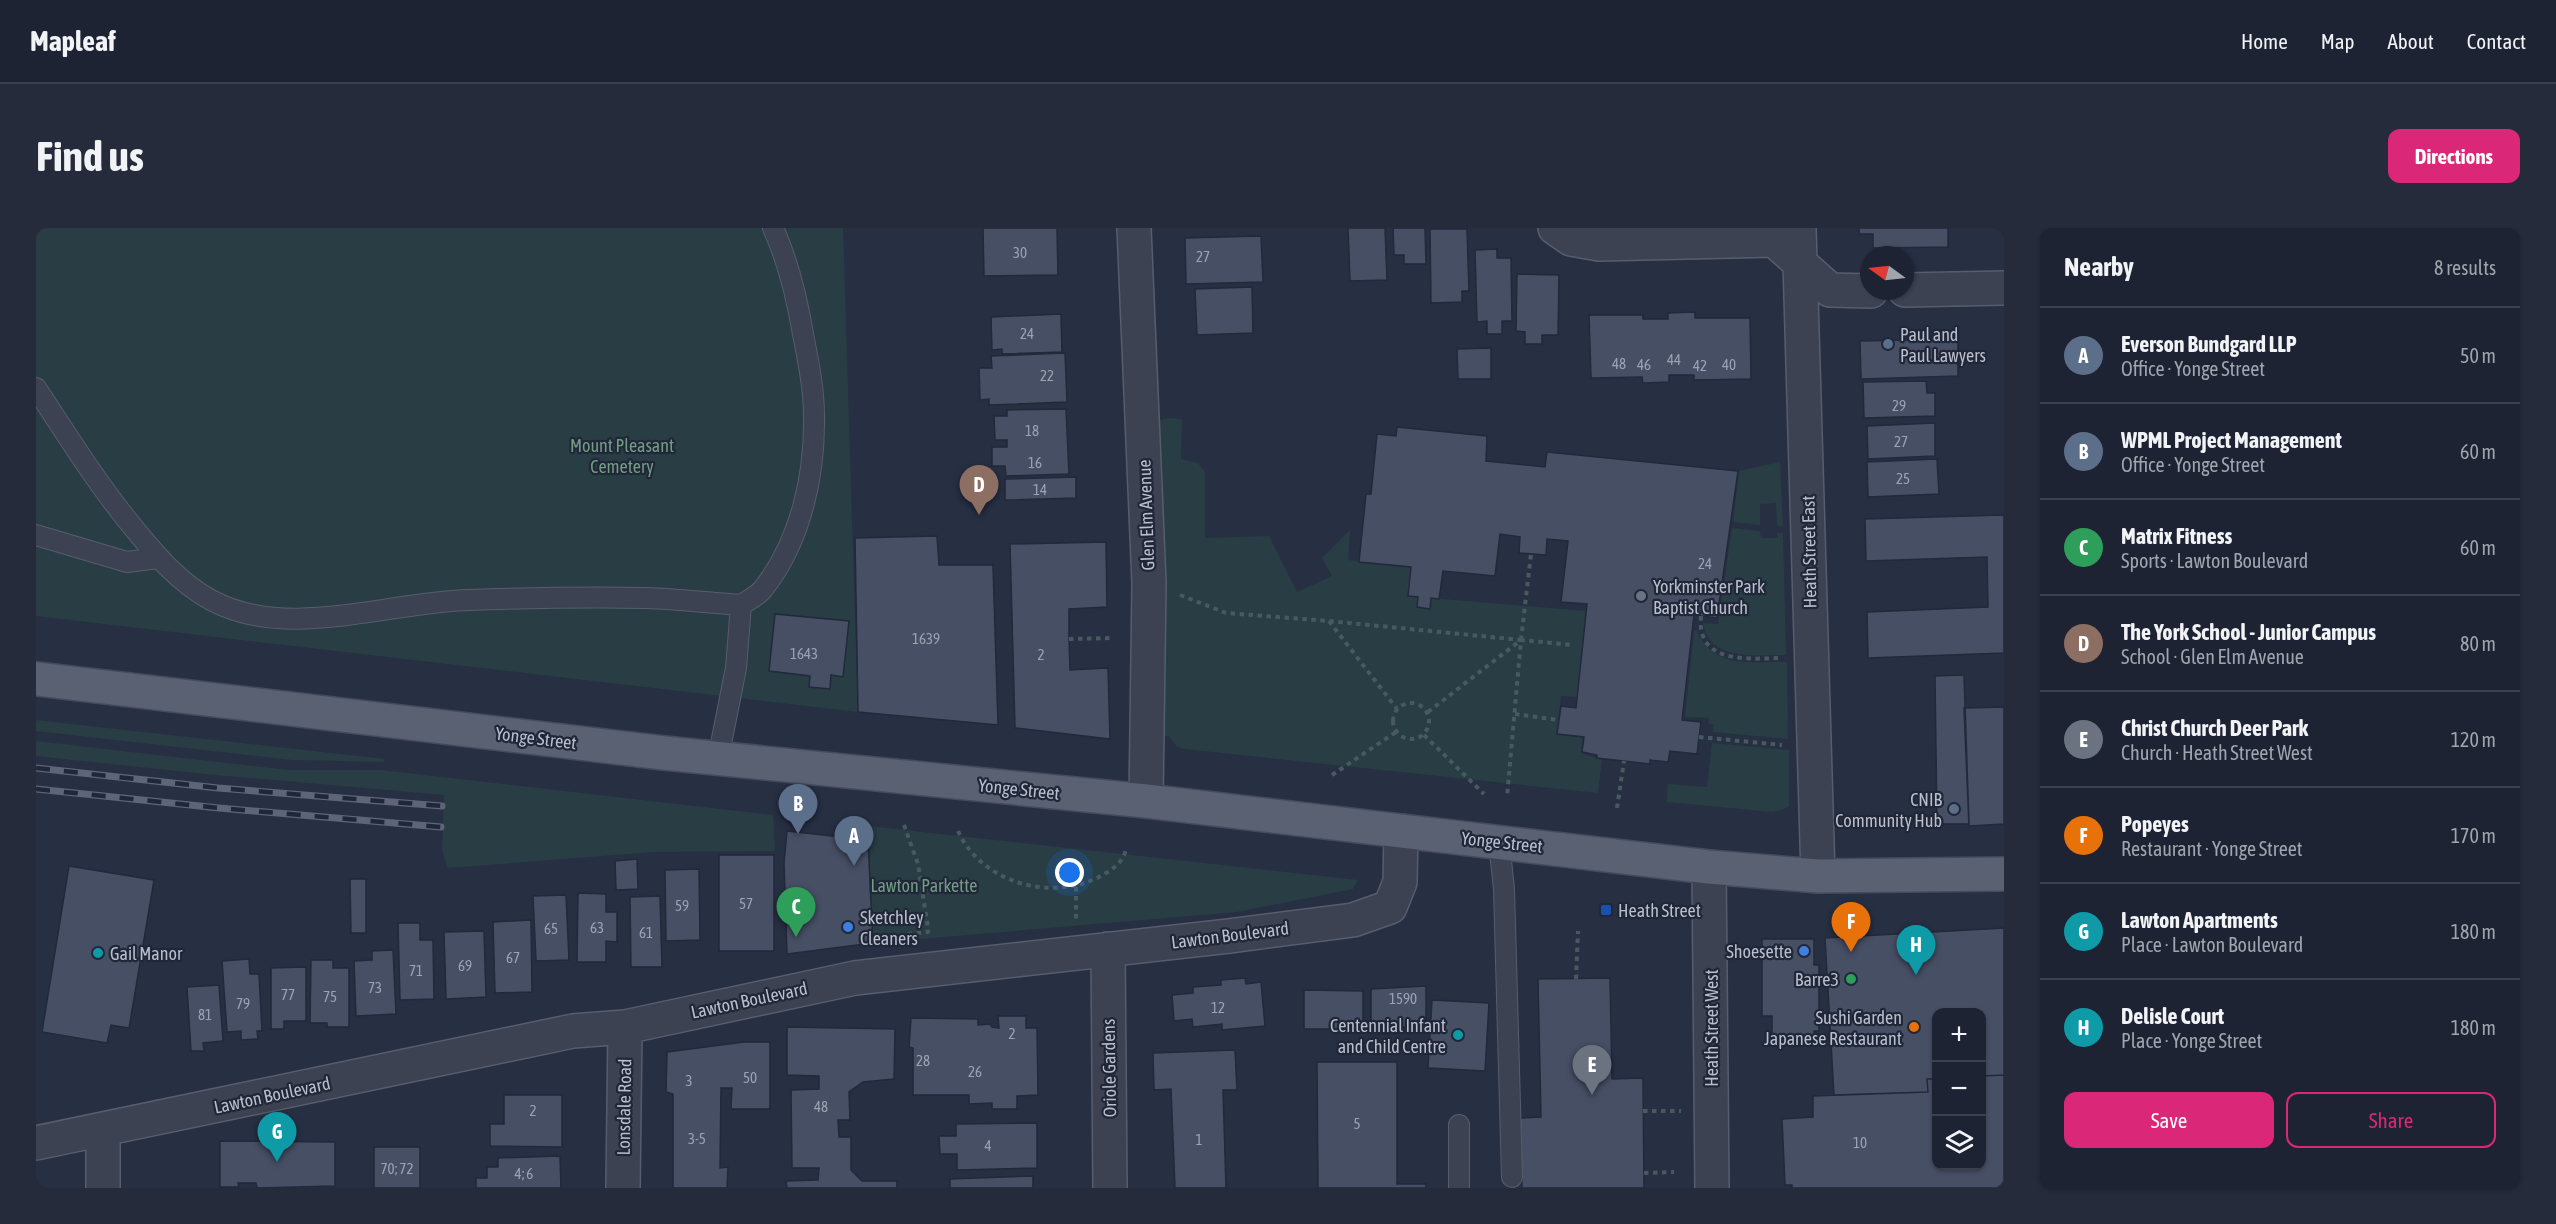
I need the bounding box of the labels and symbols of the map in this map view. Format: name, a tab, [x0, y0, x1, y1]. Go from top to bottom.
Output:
house number: 30	[1013, 244, 1027, 261]
north arrow	[1860, 246, 1914, 300]
house number: 27	[1196, 248, 1210, 265]
place label: Paul and Paul Lawyers	[1900, 324, 1986, 366]
house number: 24	[1020, 325, 1034, 342]
marker: Paul and Paul Lawyers	[1881, 337, 1895, 351]
house number: 44	[1667, 351, 1681, 368]
house number: 48	[1612, 355, 1626, 372]
house number: 46	[1637, 356, 1651, 373]
house number: 40	[1722, 356, 1736, 373]
house number: 42	[1693, 357, 1707, 374]
house number: 22	[1040, 367, 1054, 384]
house number: 29	[1892, 397, 1906, 414]
house number: 18	[1025, 422, 1039, 439]
house number: 27	[1894, 433, 1908, 450]
park label: Mount Pleasant Cemetery	[570, 435, 674, 477]
house number: 16	[1028, 454, 1042, 471]
street label: Glen Elm Avenue	[1134, 459, 1158, 571]
pin: D	[960, 466, 998, 515]
house number: 25	[1896, 470, 1910, 487]
house number: 14	[1033, 481, 1047, 498]
street label: Heath Street East	[1798, 495, 1820, 609]
house number: 24	[1698, 555, 1712, 572]
place label: Yorkminster Park Baptist Church	[1653, 576, 1765, 618]
marker: Yorkminster Park Baptist Church	[1634, 589, 1648, 603]
house number: 1639	[912, 630, 940, 647]
house number: 1643	[790, 645, 818, 662]
house number: 2	[1037, 646, 1045, 663]
street label: Yonge Street	[494, 723, 578, 753]
street label: Yonge Street	[977, 774, 1061, 804]
pin: B	[778, 784, 818, 834]
place label: CNIB Community Hub	[1835, 789, 1942, 831]
marker: CNIB Community Hub	[1947, 802, 1961, 816]
pin: A	[834, 816, 874, 866]
street label: Yonge Street	[1460, 827, 1544, 857]
your location	[1055, 858, 1084, 887]
park label: Lawton Parkette	[871, 875, 977, 896]
pin: C	[776, 888, 816, 937]
house number: 57	[739, 895, 753, 912]
house number: 59	[675, 897, 689, 914]
place label: Heath Street	[1618, 900, 1701, 921]
pin: F	[1832, 902, 1870, 952]
marker: Heath Street	[1599, 903, 1613, 917]
place label: Sketchley Cleaners	[860, 907, 924, 949]
street label: Lawton Boulevard	[1170, 917, 1290, 953]
house number: 63	[590, 919, 604, 936]
house number: 65	[544, 920, 558, 937]
marker: Sketchley Cleaners	[841, 920, 855, 934]
house number: 61	[639, 924, 653, 941]
pin: H	[1896, 926, 1936, 975]
place label: Shoesette	[1726, 941, 1792, 962]
place label: Gail Manor	[110, 943, 183, 964]
marker: Shoesette	[1797, 944, 1811, 958]
marker: Gail Manor	[91, 946, 105, 960]
house number: 67	[506, 949, 520, 966]
house number: 69	[458, 957, 472, 974]
house number: 71	[409, 962, 423, 979]
street label: Heath Street West	[1701, 969, 1722, 1087]
place label: Barre3	[1795, 969, 1839, 990]
marker: Barre3	[1844, 972, 1858, 986]
street label: Lawton Boulevard	[689, 977, 809, 1023]
house number: 73	[368, 979, 382, 996]
house number: 77	[281, 986, 295, 1003]
house number: 75	[323, 988, 337, 1005]
house number: 1590	[1389, 990, 1417, 1007]
house number: 79	[236, 995, 250, 1012]
house number: 12	[1211, 999, 1225, 1016]
house number: 81	[198, 1006, 212, 1023]
place label: Sushi Garden Japanese Restaurant	[1764, 1007, 1902, 1049]
place label: Centennial Infant and Child Centre	[1330, 1015, 1446, 1057]
street label: Oriole Gardens	[1098, 1018, 1120, 1118]
marker: Sushi Garden Japanese Restaurant	[1907, 1020, 1921, 1034]
house number: 2	[1008, 1025, 1016, 1042]
marker: Centennial Infant and Child Centre	[1451, 1028, 1465, 1042]
pin: E	[1572, 1046, 1612, 1095]
house number: 28	[916, 1052, 930, 1069]
street label: Lonsdale Road	[613, 1058, 635, 1156]
house number: 26	[968, 1063, 982, 1080]
house number: 50	[743, 1069, 757, 1086]
street label: Lawton Boulevard	[212, 1072, 332, 1118]
house number: 3	[685, 1072, 693, 1089]
house number: 48	[814, 1098, 828, 1115]
house number: 2	[529, 1102, 537, 1119]
pin: G	[258, 1112, 296, 1162]
house number: 5	[1353, 1115, 1361, 1132]
house number: 3-5	[688, 1130, 706, 1147]
house number: 1	[1195, 1131, 1203, 1148]
house number: 10	[1853, 1134, 1867, 1151]
house number: 4	[984, 1137, 992, 1154]
house number: 70; 72	[381, 1160, 413, 1177]
house number: 4; 6	[515, 1165, 533, 1182]

